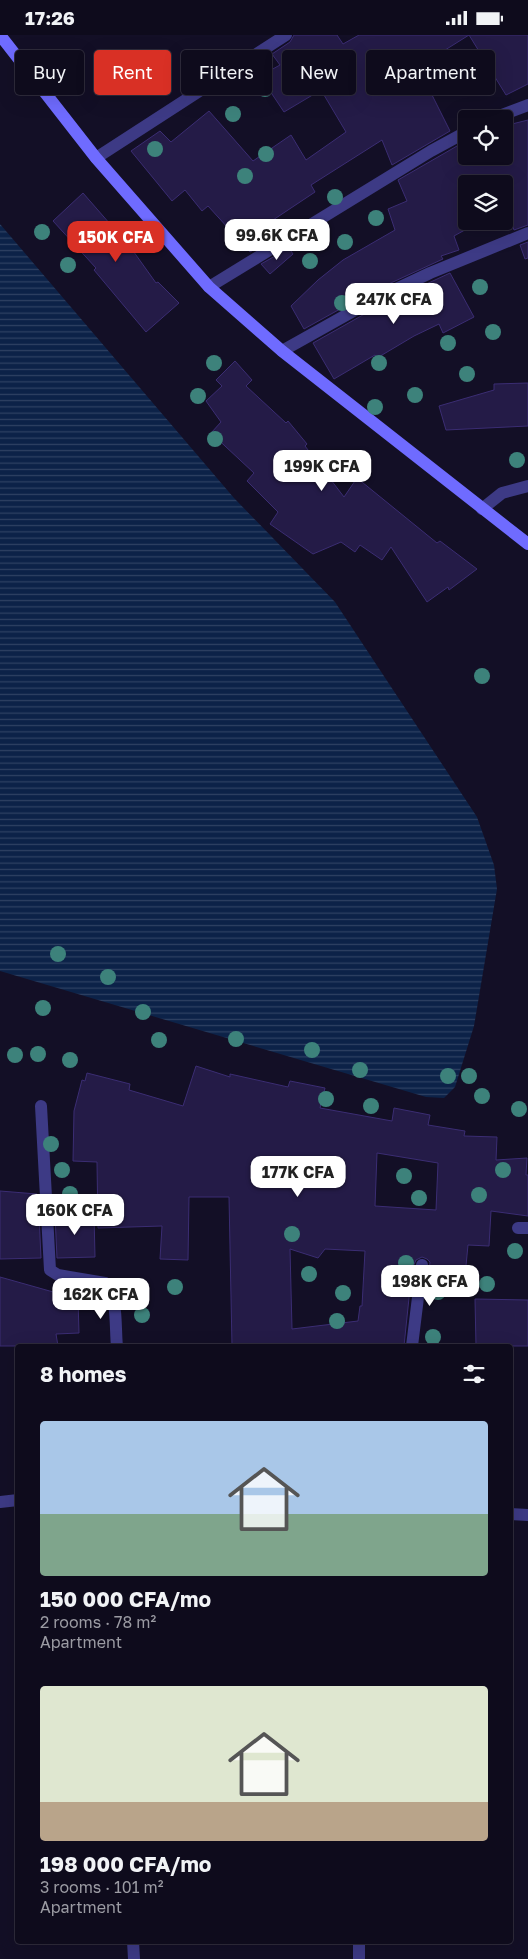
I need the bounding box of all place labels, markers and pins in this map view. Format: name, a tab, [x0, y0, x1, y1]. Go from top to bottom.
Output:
pin: 99.6K CFA	[220, 219, 334, 261]
pin: 150K CFA	[64, 221, 168, 263]
pin: 247K CFA	[342, 283, 446, 325]
pin: 199K CFA	[270, 449, 374, 492]
pin: 177K CFA	[246, 1155, 350, 1198]
pin: 160K CFA	[23, 1193, 127, 1236]
pin: 198K CFA	[378, 1265, 482, 1307]
pin: 162K CFA	[49, 1277, 153, 1320]

